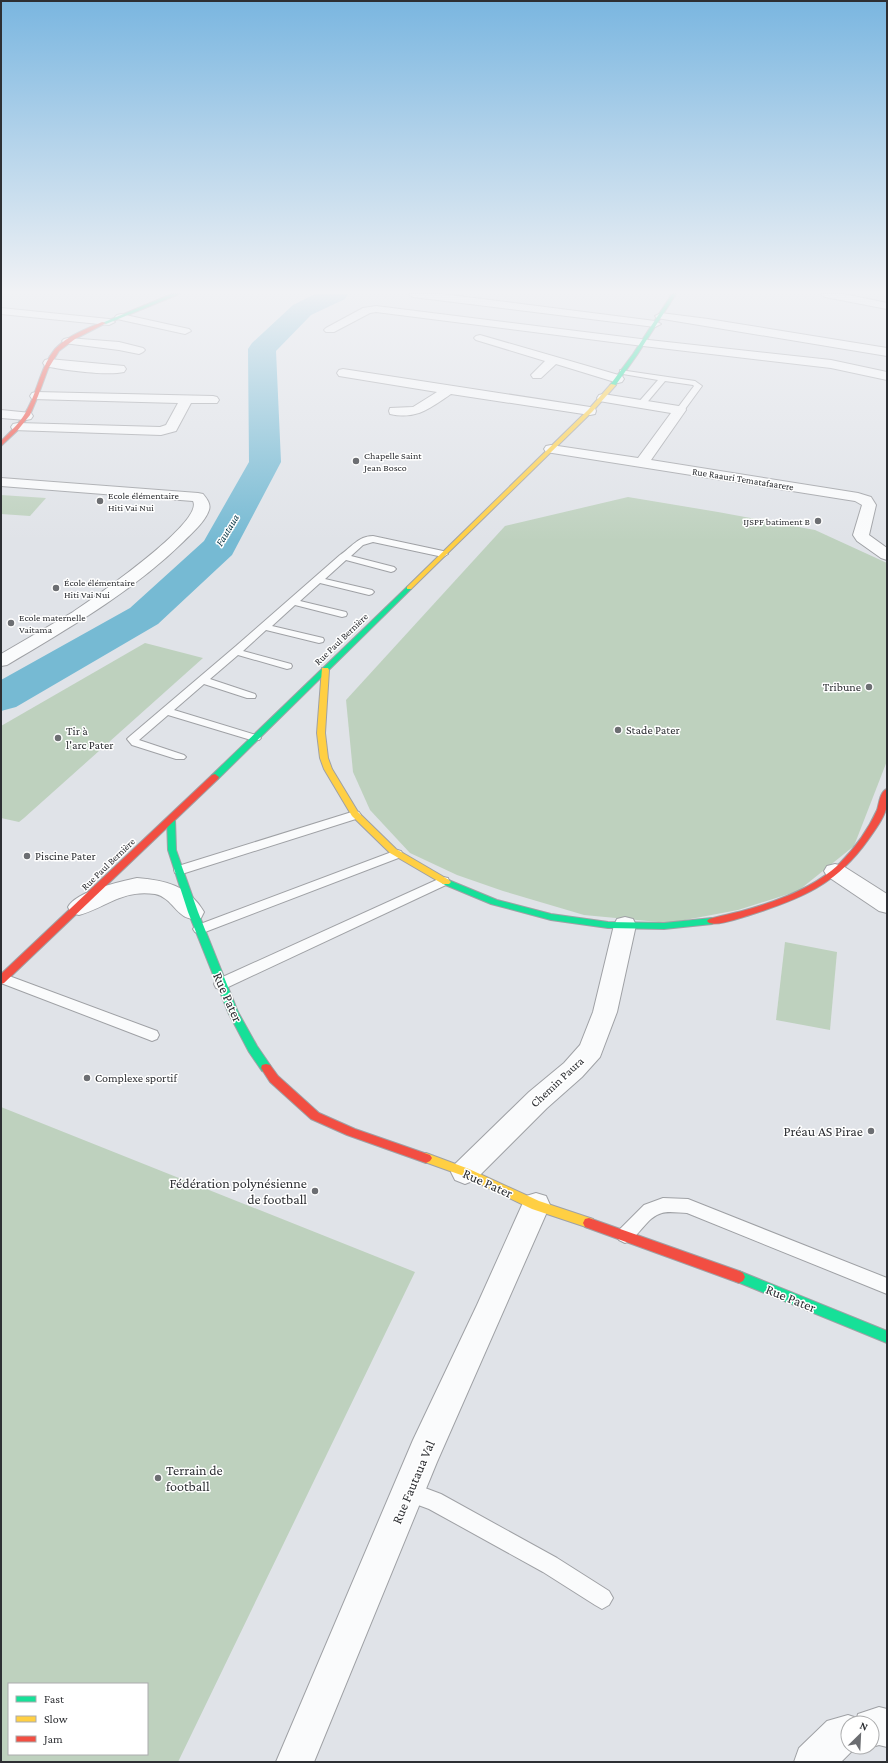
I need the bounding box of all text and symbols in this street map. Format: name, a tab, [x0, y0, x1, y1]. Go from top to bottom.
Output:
place label: Chapelle Saint Jean Bosco	[363, 450, 422, 473]
marker: Chapelle Saint Jean Bosco	[351, 456, 361, 466]
street label: Rue Raauri Tematafaarere	[691, 466, 795, 493]
place label: Ecole élémentaire Hiti Vai Nui	[108, 490, 179, 513]
marker: Ecole élémentaire Hiti Vai Nui	[95, 496, 105, 506]
water label: Fautaua	[213, 512, 241, 548]
place label: IJSPF batiment B	[743, 516, 811, 527]
marker: IJSPF batiment B	[813, 516, 823, 526]
place label: École élémentaire Hiti Vai Nui	[64, 577, 135, 600]
marker: École élémentaire Hiti Vai Nui	[51, 583, 61, 593]
street label: Rue Paul Bernière	[312, 610, 370, 667]
place label: Ecole maternelle Vaitama	[19, 612, 86, 635]
marker: Ecole maternelle Vaitama	[6, 618, 16, 628]
place label: Tribune	[823, 680, 861, 694]
marker: Tribune	[864, 682, 874, 692]
place label: Stade Pater	[626, 723, 680, 737]
place label: Tir à l'arc Pater	[66, 724, 114, 752]
marker: Stade Pater	[613, 725, 623, 735]
marker: Tir à l'arc Pater	[53, 733, 63, 743]
street label: Rue Paul Bernière	[79, 835, 137, 892]
place label: Piscine Pater	[35, 849, 97, 863]
marker: Piscine Pater	[22, 851, 32, 861]
street label: Rue Pater	[210, 970, 246, 1024]
street label: Chemin Paura	[527, 1054, 587, 1110]
place label: Complexe sportif	[95, 1071, 178, 1085]
marker: Complexe sportif	[82, 1073, 92, 1083]
place label: Préau AS Pirae	[784, 1123, 863, 1139]
marker: Préau AS Pirae	[866, 1126, 876, 1136]
street label: Rue Pater	[461, 1165, 515, 1201]
place label: Fédération polynésienne de football	[170, 1175, 307, 1207]
marker: Fédération polynésienne de football	[310, 1186, 320, 1196]
street label: Rue Pater	[764, 1281, 818, 1315]
street label: Rue Fautaua Val	[388, 1437, 438, 1526]
place label: Terrain de football	[166, 1462, 223, 1494]
marker: Terrain de football	[153, 1473, 163, 1483]
legend	[8, 1683, 148, 1755]
text: Fast	[44, 1692, 65, 1706]
text: Slow	[44, 1712, 68, 1726]
north arrow	[840, 1715, 880, 1755]
text: N	[858, 1719, 870, 1733]
text: Jam	[43, 1732, 63, 1746]

